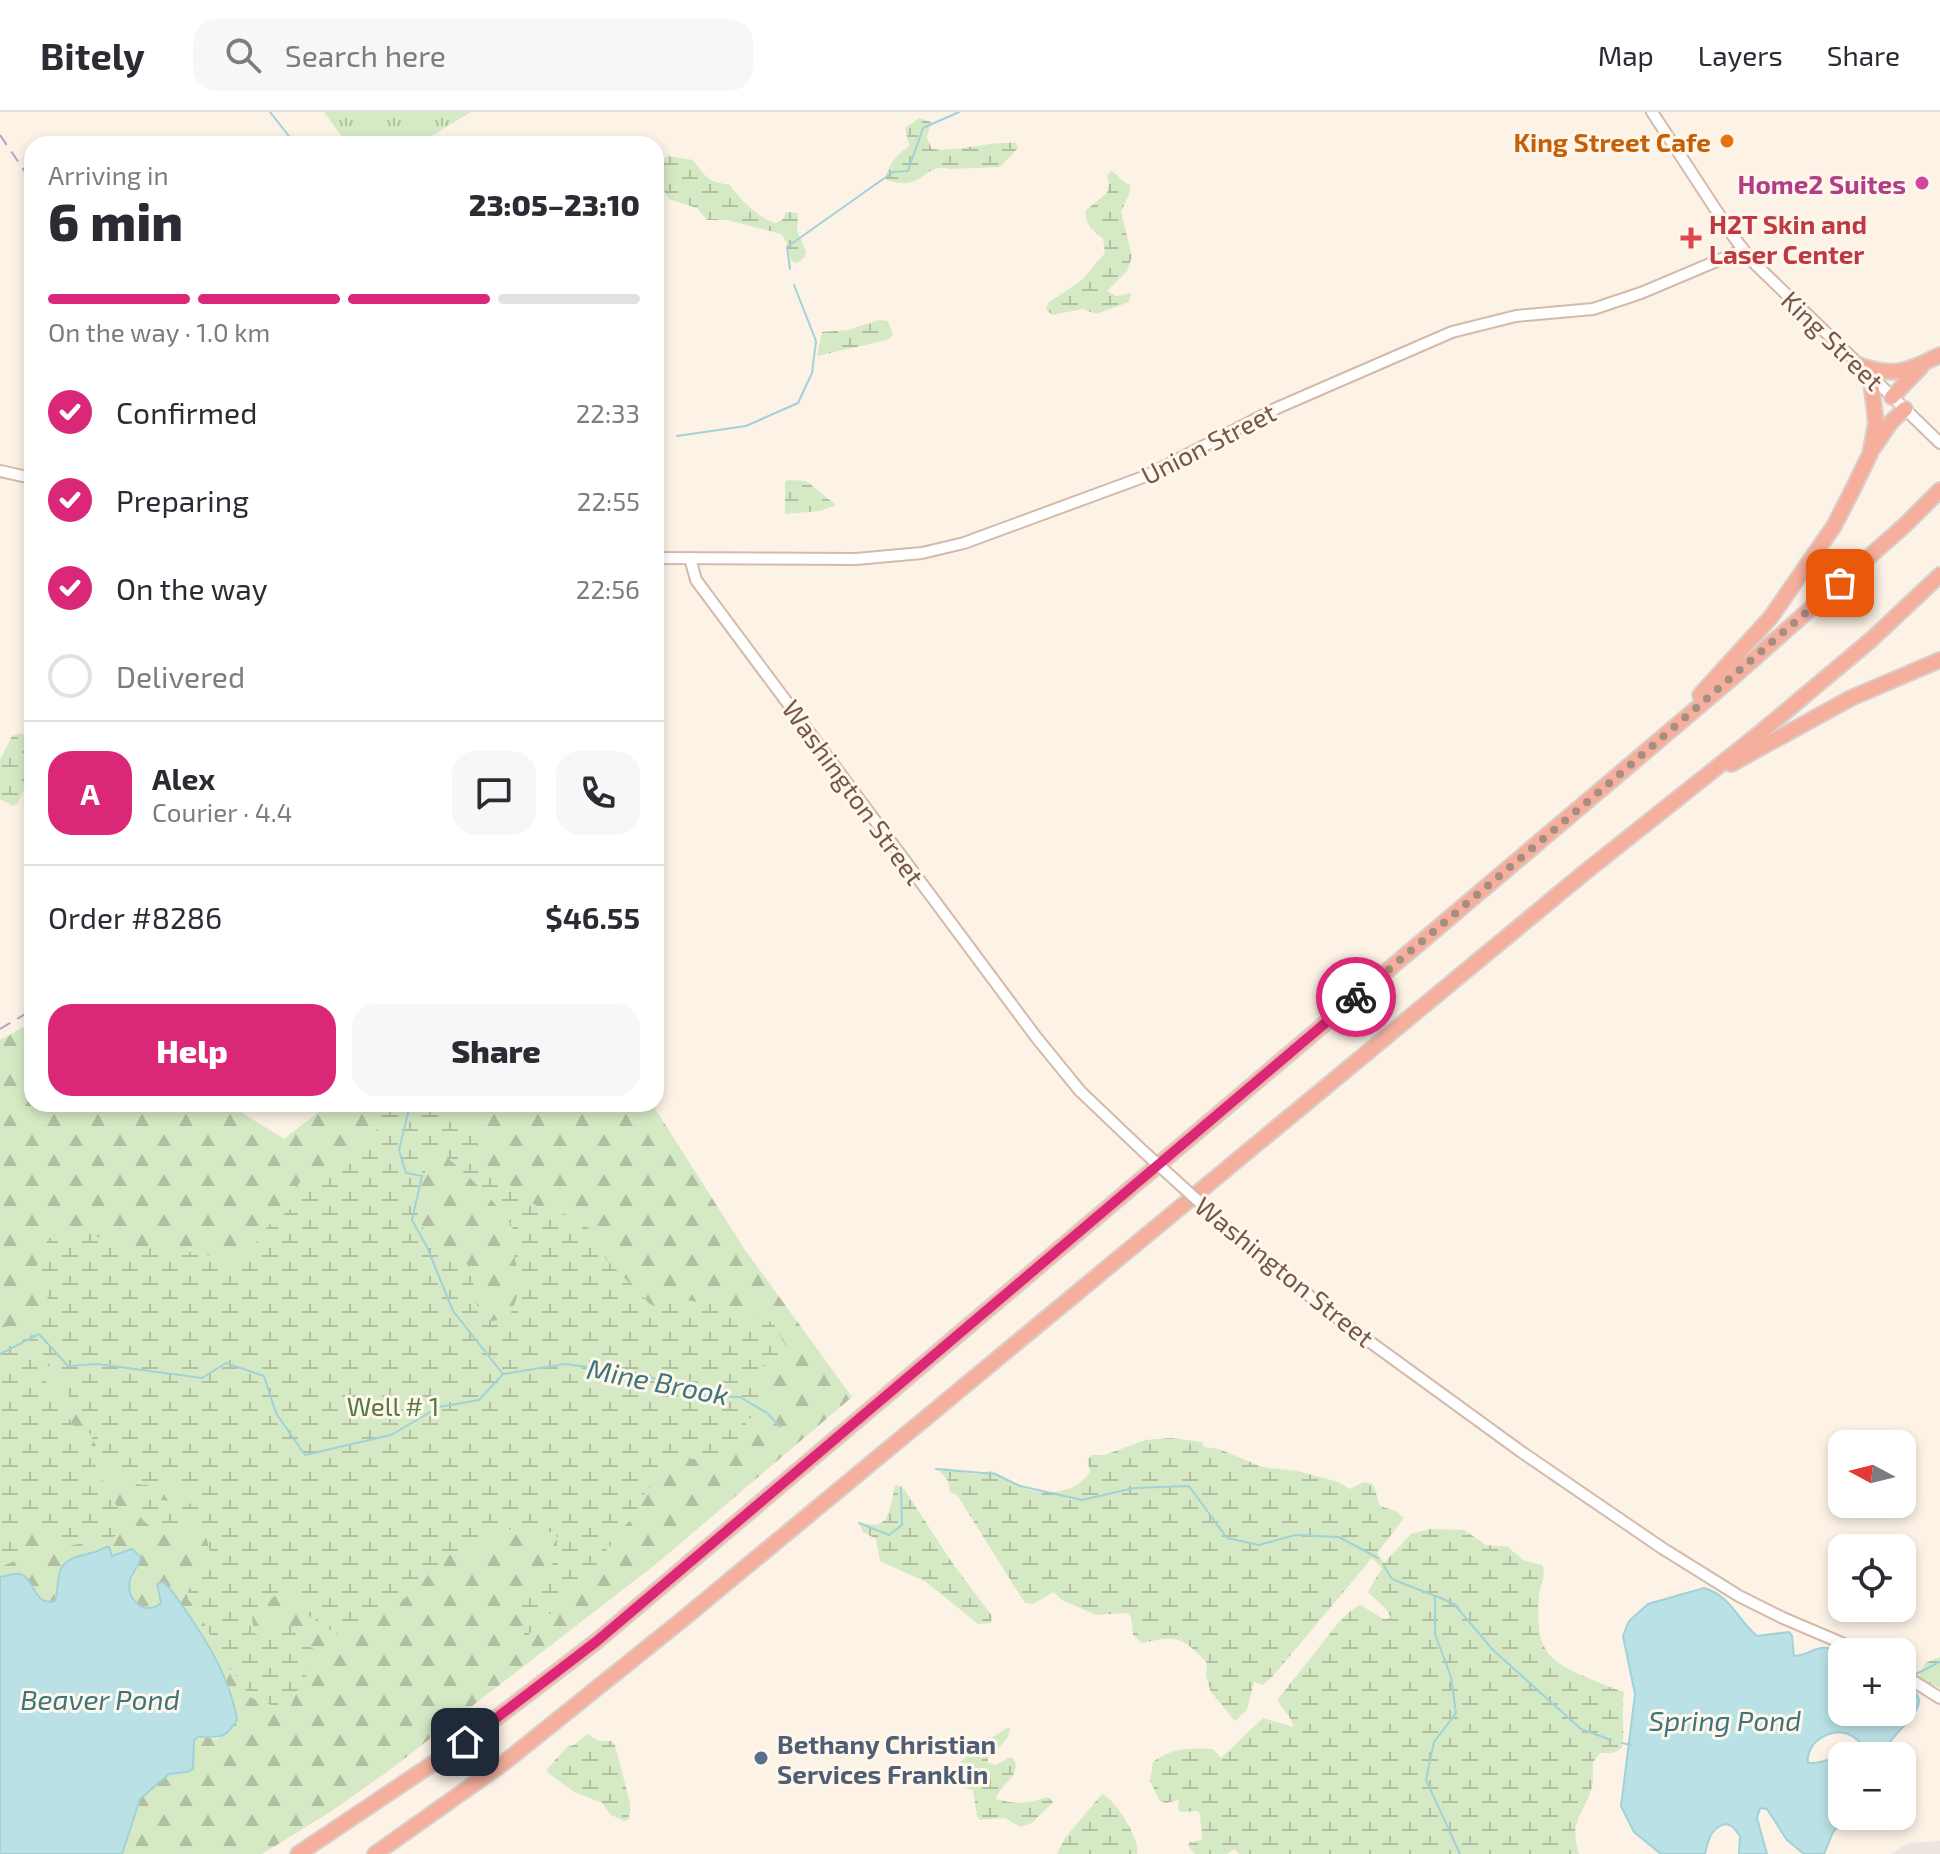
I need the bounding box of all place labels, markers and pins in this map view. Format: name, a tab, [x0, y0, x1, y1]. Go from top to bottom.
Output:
place label: King Street Cafe	[1514, 126, 1711, 157]
marker: King Street Cafe	[1718, 132, 1736, 150]
place label: Home2 Suites	[1737, 168, 1906, 199]
marker: Home2 Suites	[1913, 174, 1931, 192]
place label: H2T Skin and Laser Center	[1709, 208, 1867, 269]
marker: H2T Skin and Laser Center	[1680, 227, 1702, 249]
pin	[1806, 549, 1874, 617]
pin	[431, 1708, 499, 1776]
place label: Bethany Christian Services Franklin	[777, 1728, 996, 1789]
marker: Bethany Christian Services Franklin	[752, 1749, 770, 1767]

